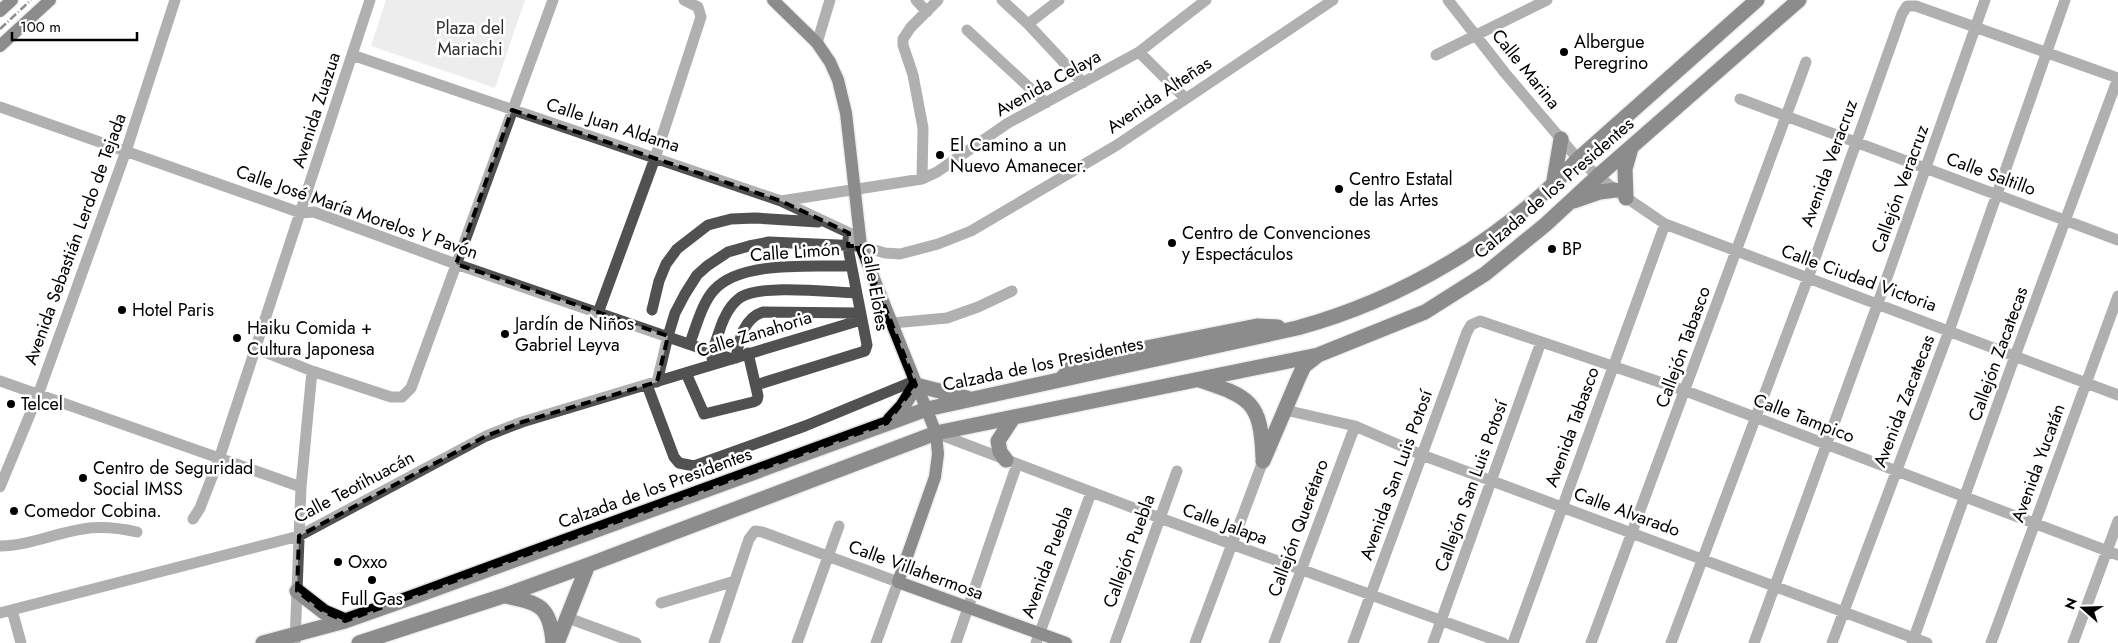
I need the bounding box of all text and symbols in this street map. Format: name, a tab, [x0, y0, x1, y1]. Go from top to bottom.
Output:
scale bar	[12, 10, 138, 42]
park label: Plaza del Mariachi	[436, 15, 504, 62]
text: 100 m	[20, 16, 61, 38]
street label: Calle Marina	[1486, 23, 1566, 115]
place label: Albergue Peregrino	[1574, 29, 1648, 76]
street label: Avenida Celaya	[990, 43, 1106, 123]
marker: Albergue Peregrino	[1558, 46, 1570, 58]
street label: Avenida Zuazua	[285, 49, 347, 171]
street label: Avenida Alteñas	[1101, 50, 1217, 140]
street label: Calle Juan Aldama	[543, 91, 683, 159]
street label: Avenida Veracruz	[1794, 95, 1864, 230]
street label: Avenida Sebastián Lerdo de Tejada	[17, 110, 133, 368]
street label: Calzada de los Presidentes	[1468, 111, 1640, 265]
street label: Callejón Veracruz	[1865, 121, 1936, 257]
place label: El Camino a un Nuevo Amanecer.	[950, 132, 1087, 179]
street label: Calle Saltillo	[1943, 146, 2040, 202]
marker: El Camino a un Nuevo Amanecer.	[934, 149, 946, 161]
street label: Calle José María Morelos Y Pavón	[232, 158, 482, 266]
place label: Centro Estatal de las Artes	[1349, 166, 1453, 213]
marker: Centro Estatal de las Artes	[1333, 183, 1345, 195]
place label: Centro de Convenciones y Espectáculos	[1182, 220, 1370, 267]
street label: Calle Limón	[749, 236, 841, 268]
place label: BP	[1562, 236, 1582, 262]
marker: Centro de Convenciones y Espectáculos	[1166, 237, 1178, 249]
street label: Calle Ciudad Victoria	[1778, 238, 1940, 318]
street label: Calle Elotes	[855, 241, 895, 333]
marker: BP	[1546, 243, 1558, 255]
street label: Callejón Tabasco	[1649, 282, 1717, 411]
street label: Callejón Zacatecas	[1962, 283, 2034, 425]
place label: Hotel Paris	[132, 297, 214, 323]
marker: Hotel Paris	[116, 304, 128, 316]
street label: Calle Zanahoria	[693, 304, 815, 364]
place label: Jardín de Niños Gabriel Leyva	[513, 311, 634, 358]
place label: Haiku Comida + Cultura Japonesa	[247, 315, 375, 362]
marker: Jardín de Niños Gabriel Leyva	[499, 328, 511, 340]
street label: Calzada de los Presidentes	[940, 330, 1146, 398]
street label: Avenida Zacatecas	[1867, 331, 1941, 471]
marker: Haiku Comida + Cultura Japonesa	[231, 332, 243, 344]
street label: Avenida Tabasco	[1538, 363, 1606, 491]
street label: Avenida San Luis Potosí	[1353, 385, 1439, 564]
street label: Calle Tampico	[1750, 387, 1859, 449]
place label: Telcel	[21, 391, 63, 417]
street label: Callejón San Luis Potosí	[1428, 395, 1515, 575]
marker: Telcel	[5, 398, 17, 410]
street label: Avenida Yucatán	[2005, 400, 2071, 526]
street label: Calzada de los Presidentes	[555, 441, 755, 535]
street label: Calle Teotihuacán	[289, 444, 419, 530]
place label: Centro de Seguridad Social IMSS	[93, 455, 253, 502]
street label: Callejón Querétaro	[1261, 455, 1335, 600]
marker: Centro de Seguridad Social IMSS	[77, 472, 89, 484]
street label: Calle Alvarado	[1570, 481, 1684, 543]
street label: Callejón Puebla	[1096, 491, 1162, 611]
street label: Calle Jalapa	[1179, 497, 1271, 551]
place label: Comedor Cobina.	[24, 498, 162, 524]
street label: Avenida Puebla	[1015, 502, 1079, 622]
marker: Comedor Cobina.	[8, 505, 20, 517]
street label: Calle Villahermosa	[845, 533, 987, 607]
place label: Oxxo	[348, 549, 388, 575]
marker: Oxxo	[332, 556, 344, 568]
marker: Full Gas	[366, 574, 378, 586]
north arrow	[2058, 583, 2108, 633]
place label: Full Gas	[341, 586, 403, 612]
text: N	[2059, 595, 2082, 612]

